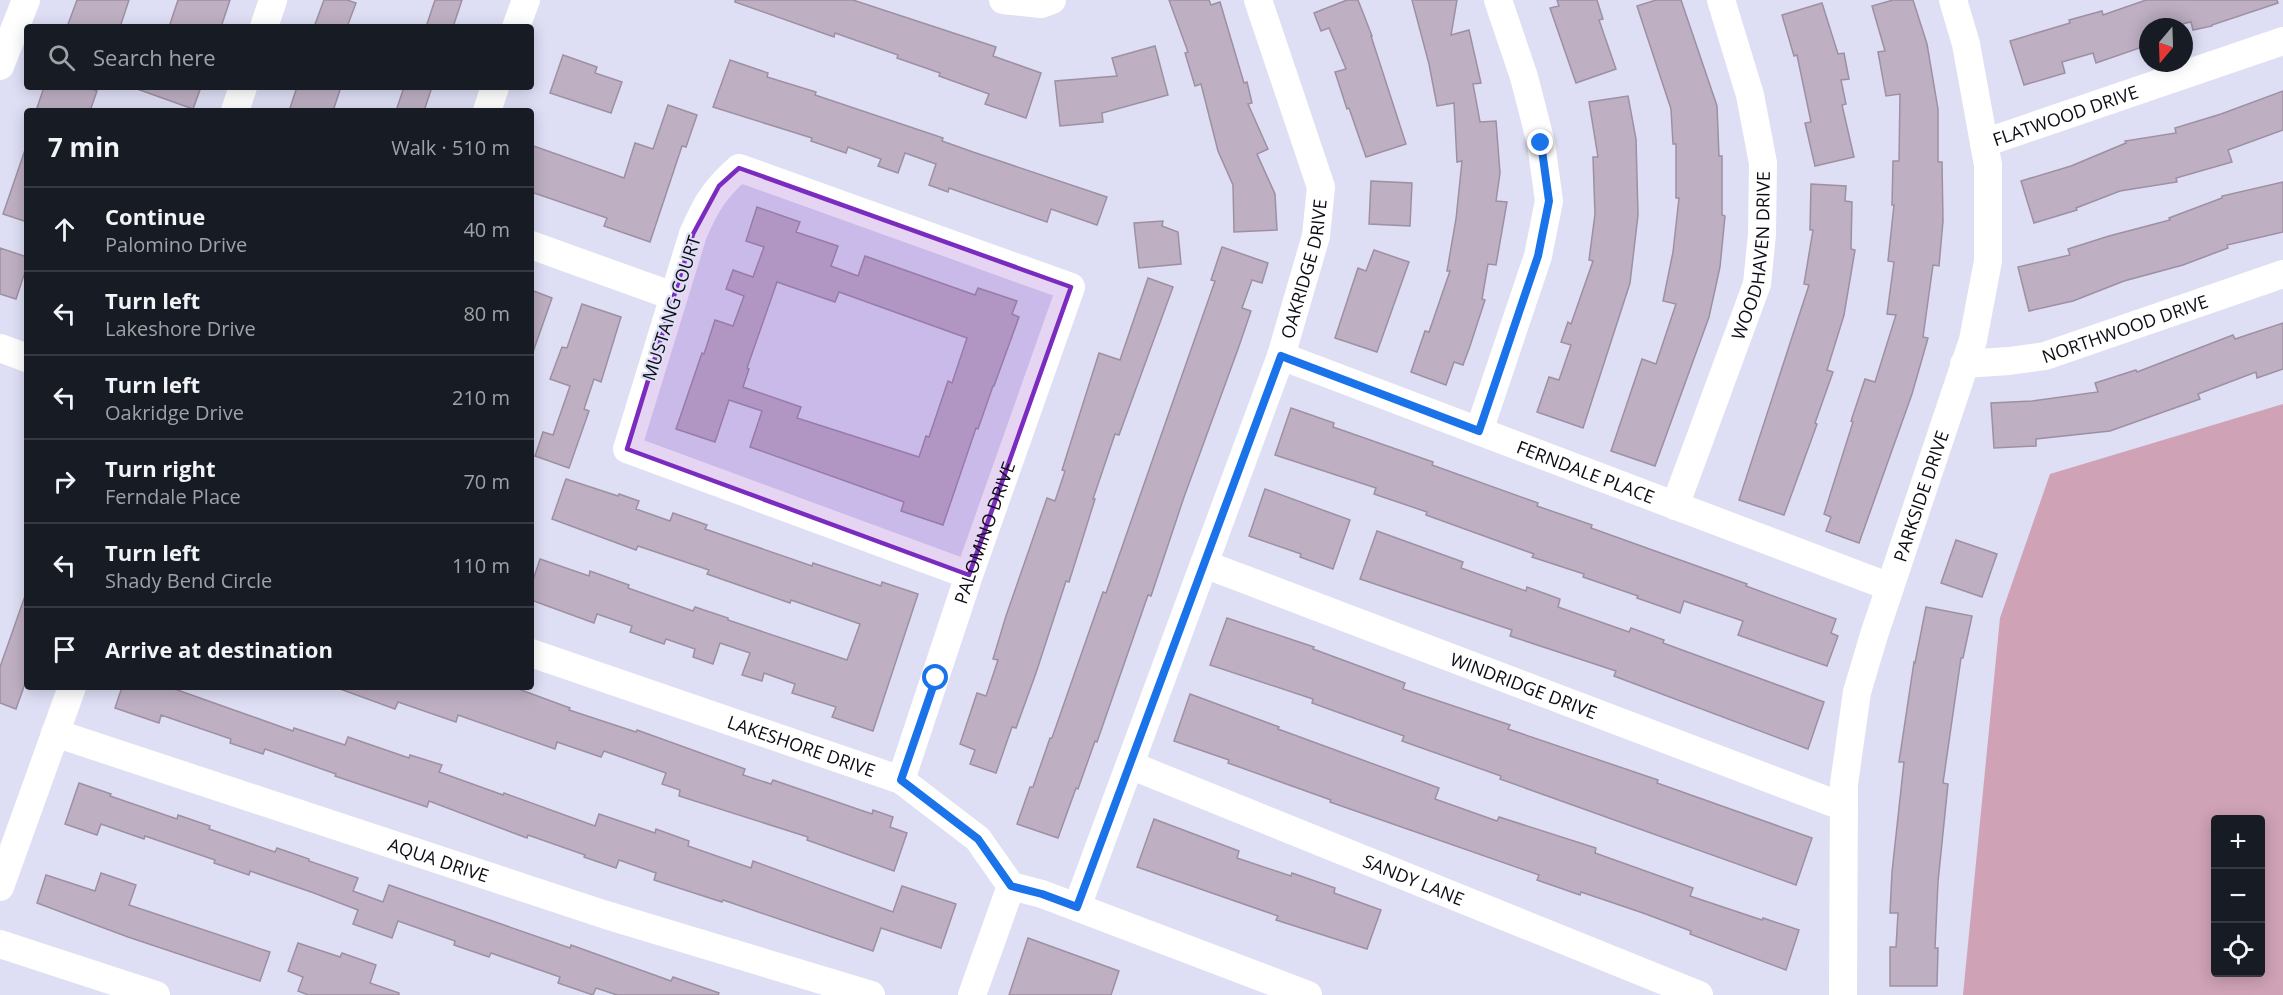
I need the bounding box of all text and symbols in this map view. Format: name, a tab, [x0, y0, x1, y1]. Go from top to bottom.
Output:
north arrow	[2139, 18, 2193, 72]
search box	[24, 24, 534, 90]
icon: search	[45, 41, 78, 74]
text: Search here	[93, 42, 216, 72]
street label: FLATWOOD DRIVE	[1989, 79, 2141, 151]
text: 7 min	[48, 129, 120, 165]
route end	[1527, 129, 1553, 155]
text: Walk · 510 m	[391, 134, 510, 161]
street label: WOODHAVEN DRIVE	[1726, 171, 1775, 343]
street label: OAKRIDGE DRIVE	[1275, 198, 1332, 341]
text: Continue	[105, 201, 205, 231]
icon: ahead	[48, 213, 81, 246]
text: 40 m	[463, 216, 510, 243]
text: Palomino Drive	[105, 231, 247, 258]
street label: MUSTANG COURT	[636, 232, 706, 384]
text: Turn left	[105, 285, 200, 315]
street label: NORTHWOOD DRIVE	[2039, 289, 2211, 368]
icon: left	[48, 297, 81, 330]
text: 80 m	[463, 300, 510, 327]
text: Lakeshore Drive	[105, 315, 256, 342]
text: Turn left	[105, 369, 200, 399]
icon: left	[48, 381, 81, 414]
text: 210 m	[452, 384, 510, 411]
text: Oakridge Drive	[105, 399, 244, 426]
street label: PARKSIDE DRIVE	[1887, 427, 1954, 565]
street label: FERNDALE PLACE	[1514, 435, 1658, 509]
text: Turn right	[105, 453, 216, 483]
street label: PALOMINO DRIVE	[948, 458, 1020, 607]
icon: right	[48, 465, 81, 498]
text: 70 m	[463, 468, 510, 495]
text: Ferndale Place	[105, 483, 241, 510]
text: Turn left	[105, 537, 200, 567]
icon: left	[48, 549, 81, 582]
text: 110 m	[452, 552, 510, 579]
text: Shady Bend Circle	[105, 567, 272, 594]
icon: arrive	[48, 633, 81, 666]
text: Arrive at destination	[105, 634, 333, 664]
street label: WINDRIDGE DRIVE	[1447, 647, 1601, 724]
route start	[922, 664, 948, 690]
street label: LAKESHORE DRIVE	[724, 709, 879, 782]
map controls	[2211, 815, 2265, 977]
button: +	[2211, 815, 2265, 869]
street label: AQUA DRIVE	[385, 832, 492, 888]
street label: SANDY LANE	[1360, 848, 1468, 911]
button: −	[2211, 869, 2265, 923]
button: locate	[2211, 923, 2265, 977]

